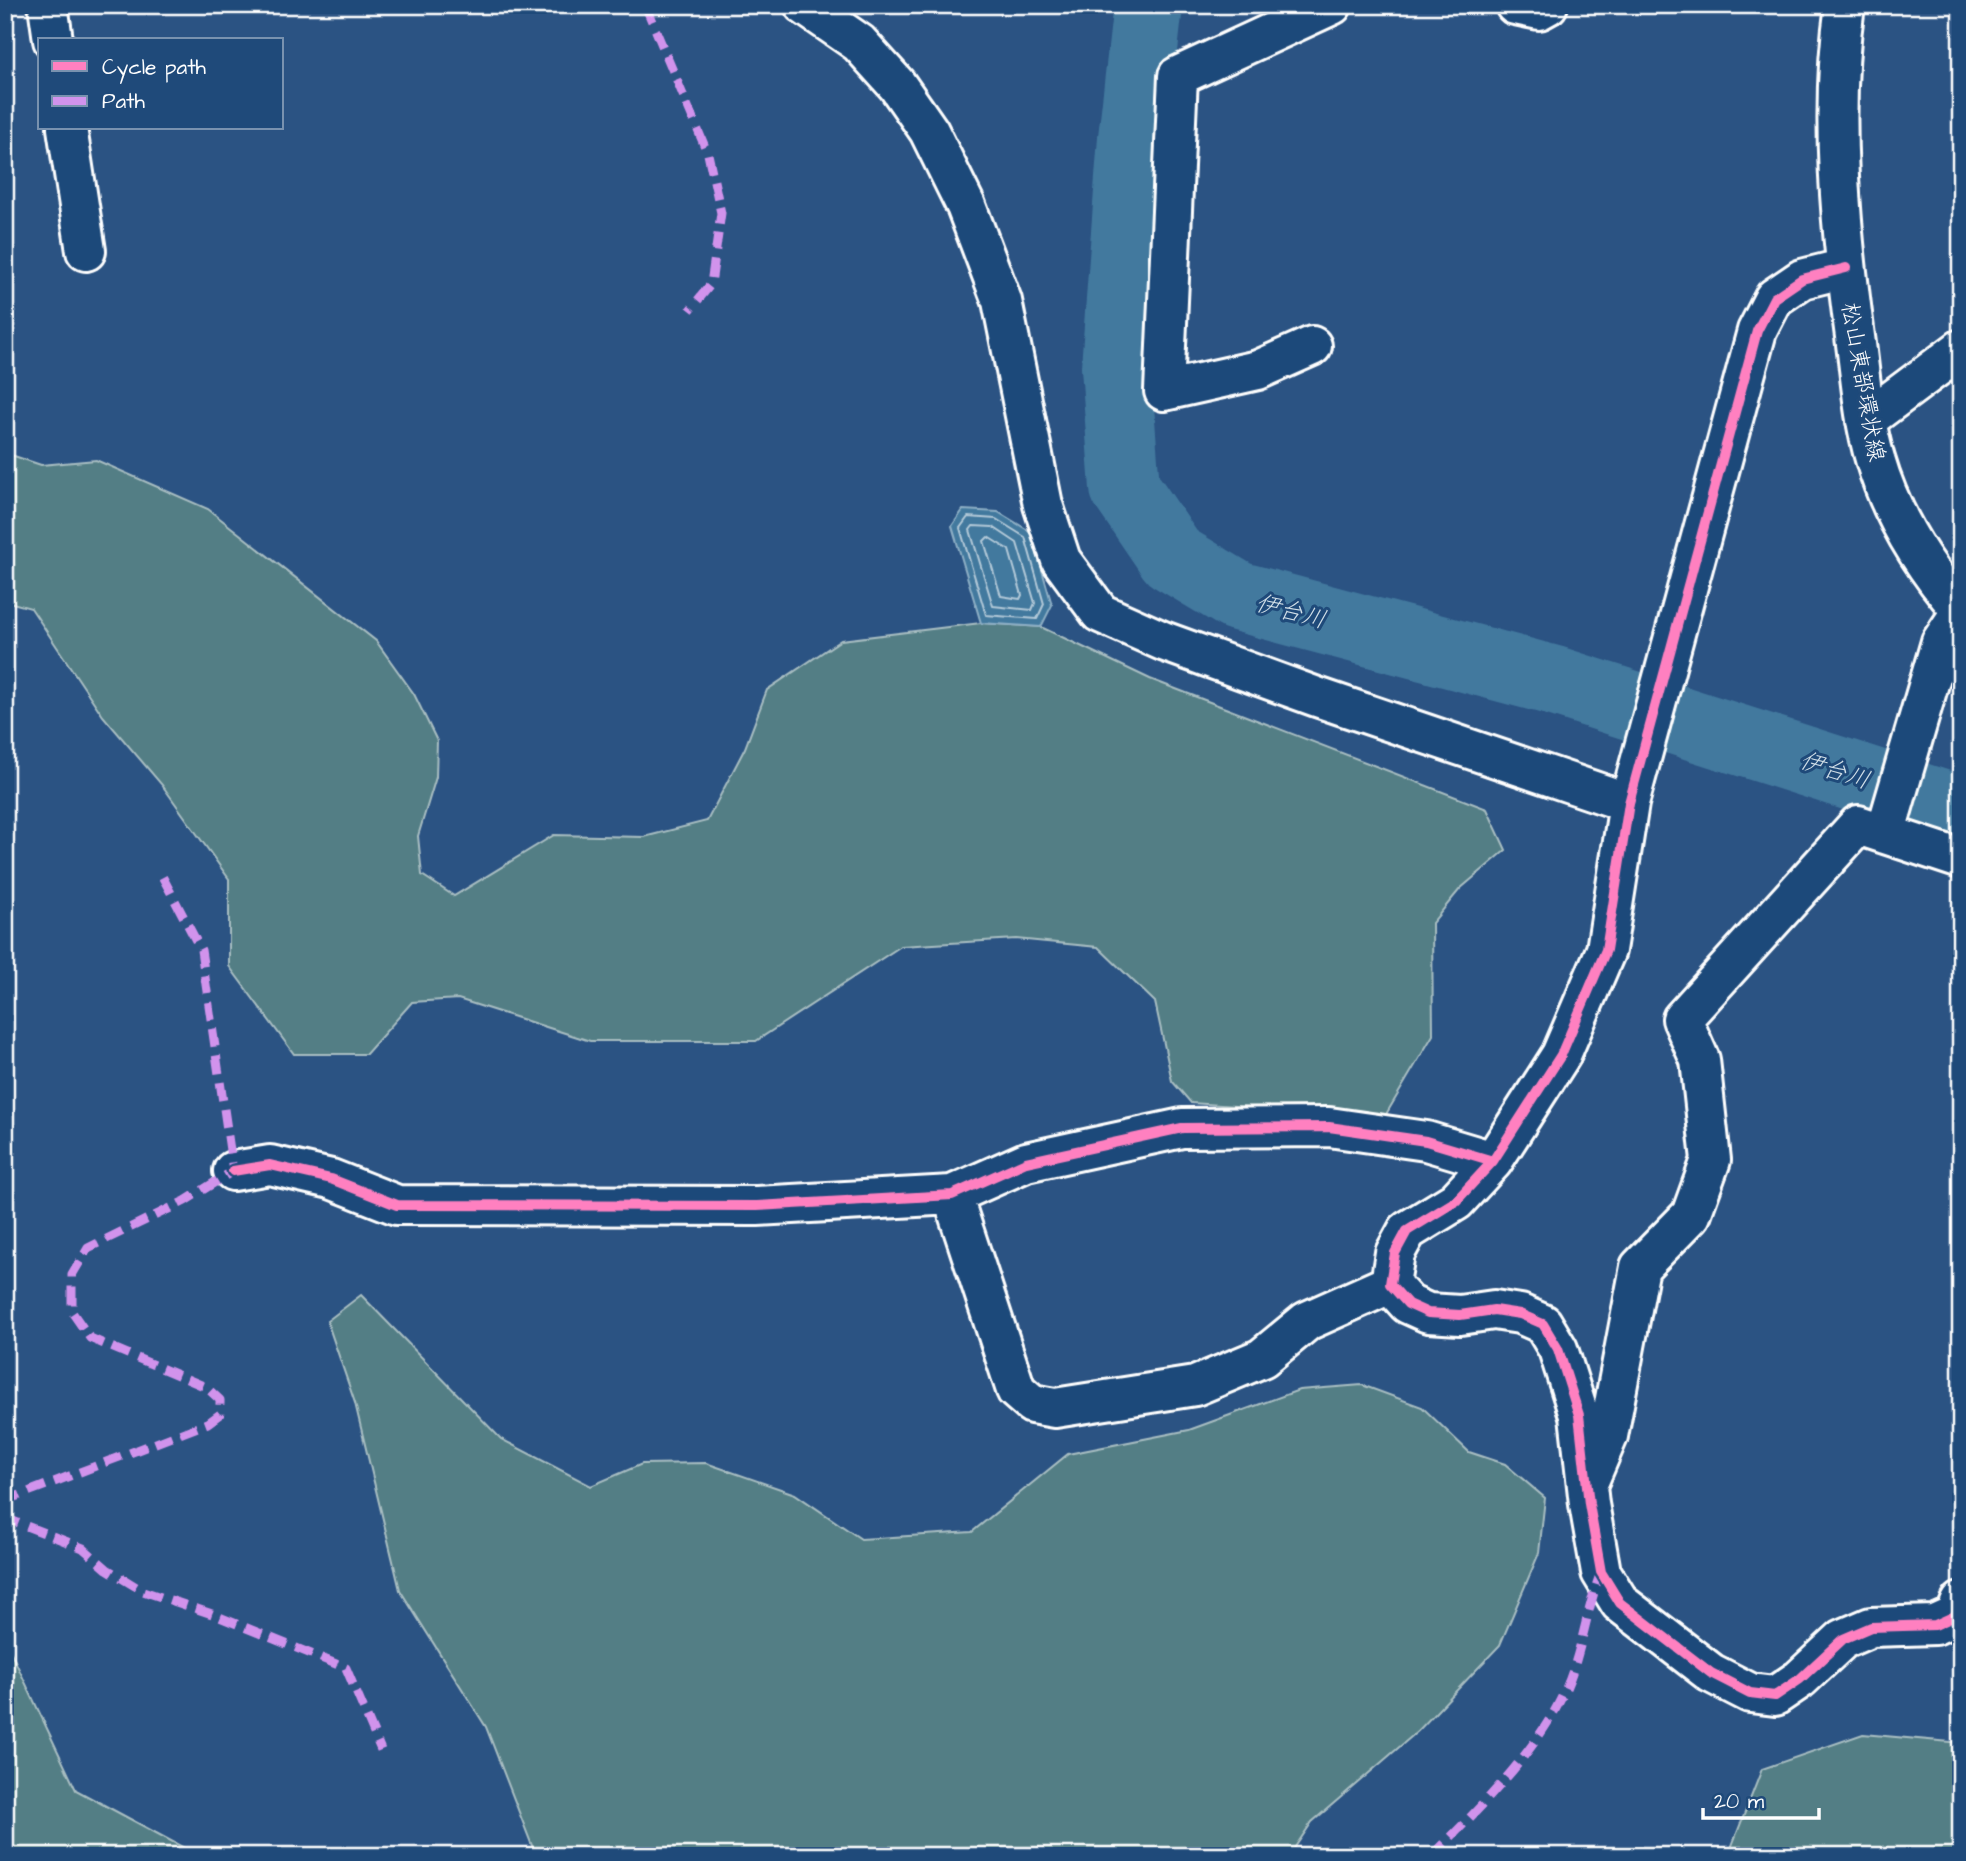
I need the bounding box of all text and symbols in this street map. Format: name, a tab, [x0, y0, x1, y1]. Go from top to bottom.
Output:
legend	[38, 38, 284, 130]
text: Cycle path	[102, 53, 207, 84]
text: Path	[102, 87, 146, 116]
street label: 松山東部環状線	[1833, 300, 1893, 464]
water label: 伊台川	[1252, 586, 1330, 638]
water label: 伊台川	[1795, 744, 1874, 798]
scale bar	[1703, 1777, 1819, 1821]
text: 20 m	[1714, 1787, 1765, 1816]

